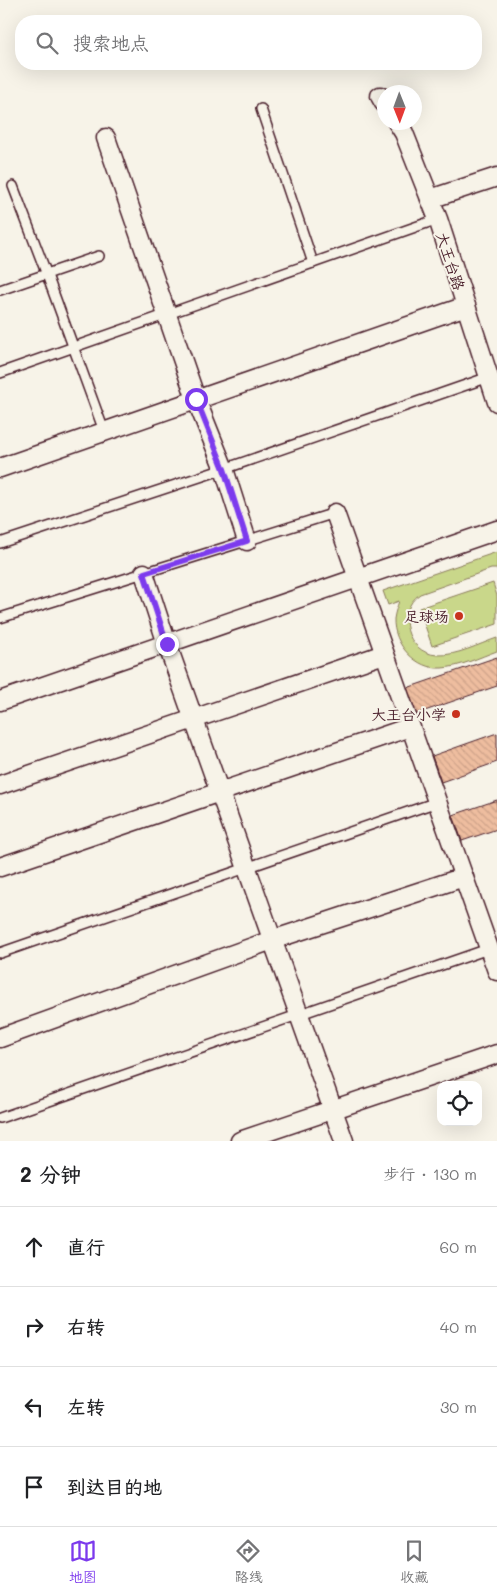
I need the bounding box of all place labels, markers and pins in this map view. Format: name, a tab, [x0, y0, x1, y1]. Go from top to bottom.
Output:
place label: 足球场	[404, 606, 449, 626]
marker: 足球场	[453, 610, 465, 622]
place label: 大王台小学	[371, 704, 446, 724]
marker: 大王台小学	[450, 708, 462, 720]

